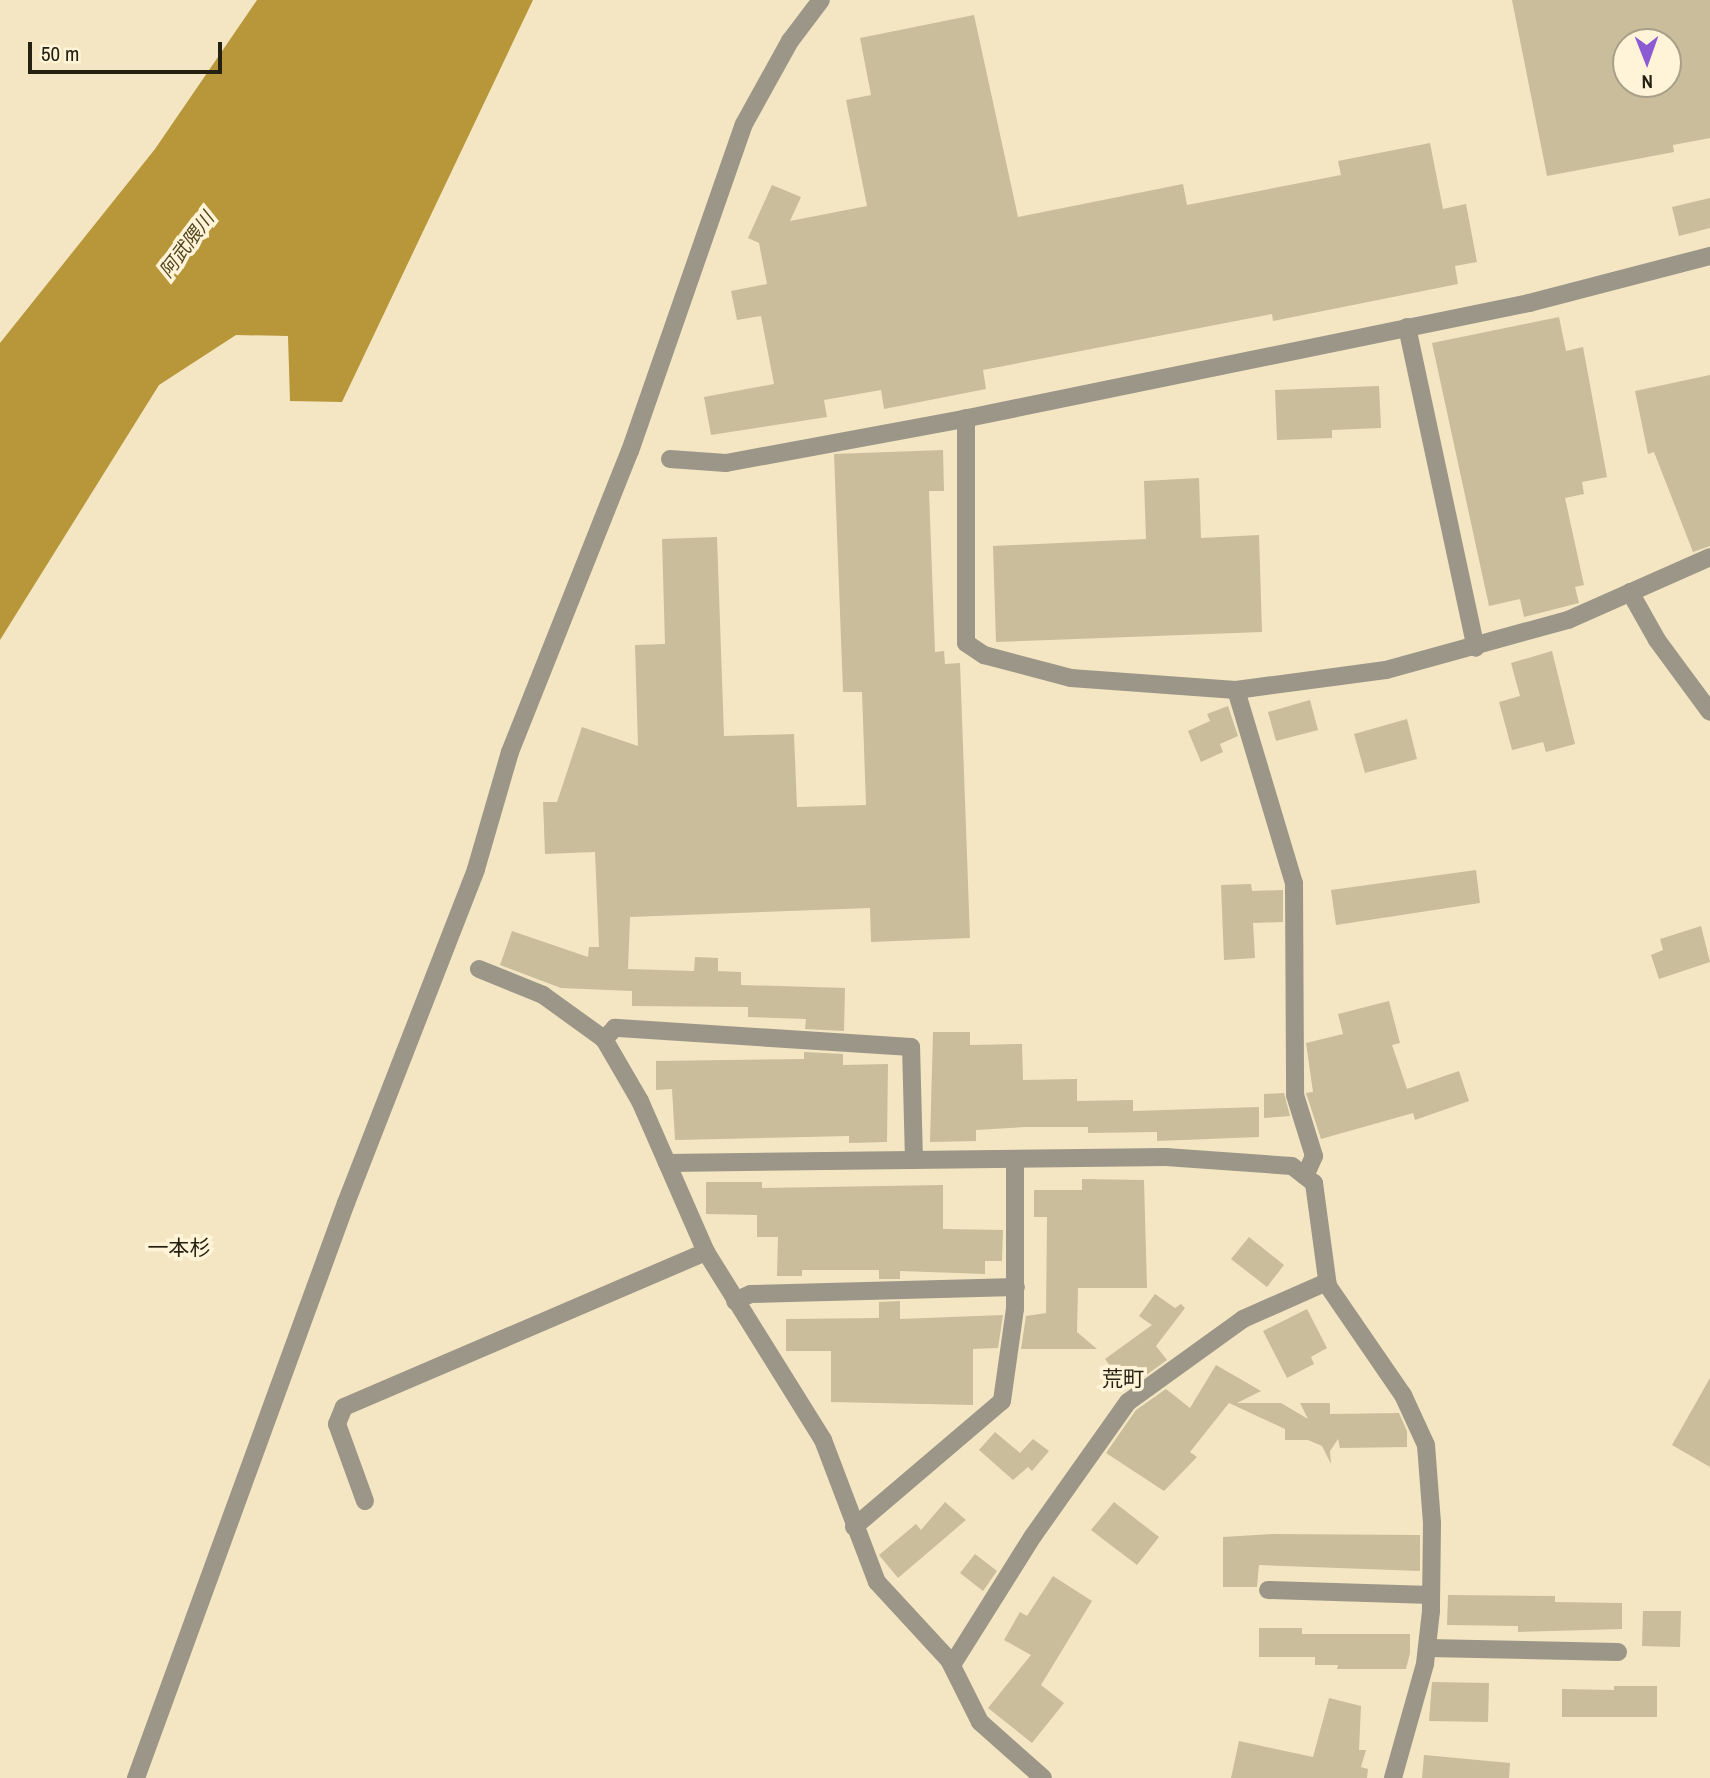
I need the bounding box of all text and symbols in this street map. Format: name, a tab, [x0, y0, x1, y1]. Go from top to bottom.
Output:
scale bar	[32, 28, 226, 72]
north arrow	[1612, 28, 1682, 98]
text: 50 m	[41, 39, 79, 68]
text: N	[1641, 69, 1653, 95]
water label: 阿武隈川	[155, 208, 219, 282]
district label: 一本杉	[148, 1235, 210, 1261]
district label: 荒町	[1102, 1366, 1144, 1392]

